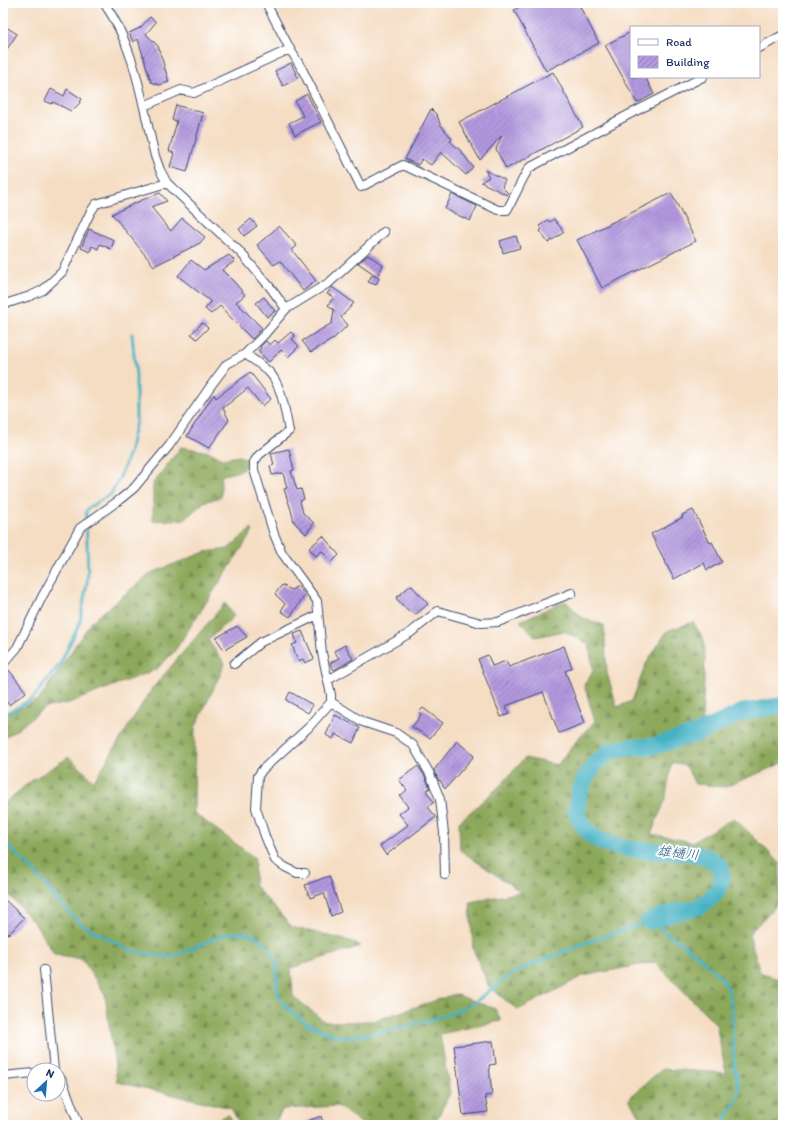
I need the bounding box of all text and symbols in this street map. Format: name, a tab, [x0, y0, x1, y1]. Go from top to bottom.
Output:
legend	[630, 26, 760, 78]
text: Road	[666, 35, 692, 49]
text: Building	[666, 55, 710, 69]
water label: 雄樋川	[656, 842, 700, 864]
north arrow	[26, 1062, 66, 1102]
text: N	[44, 1066, 56, 1081]

